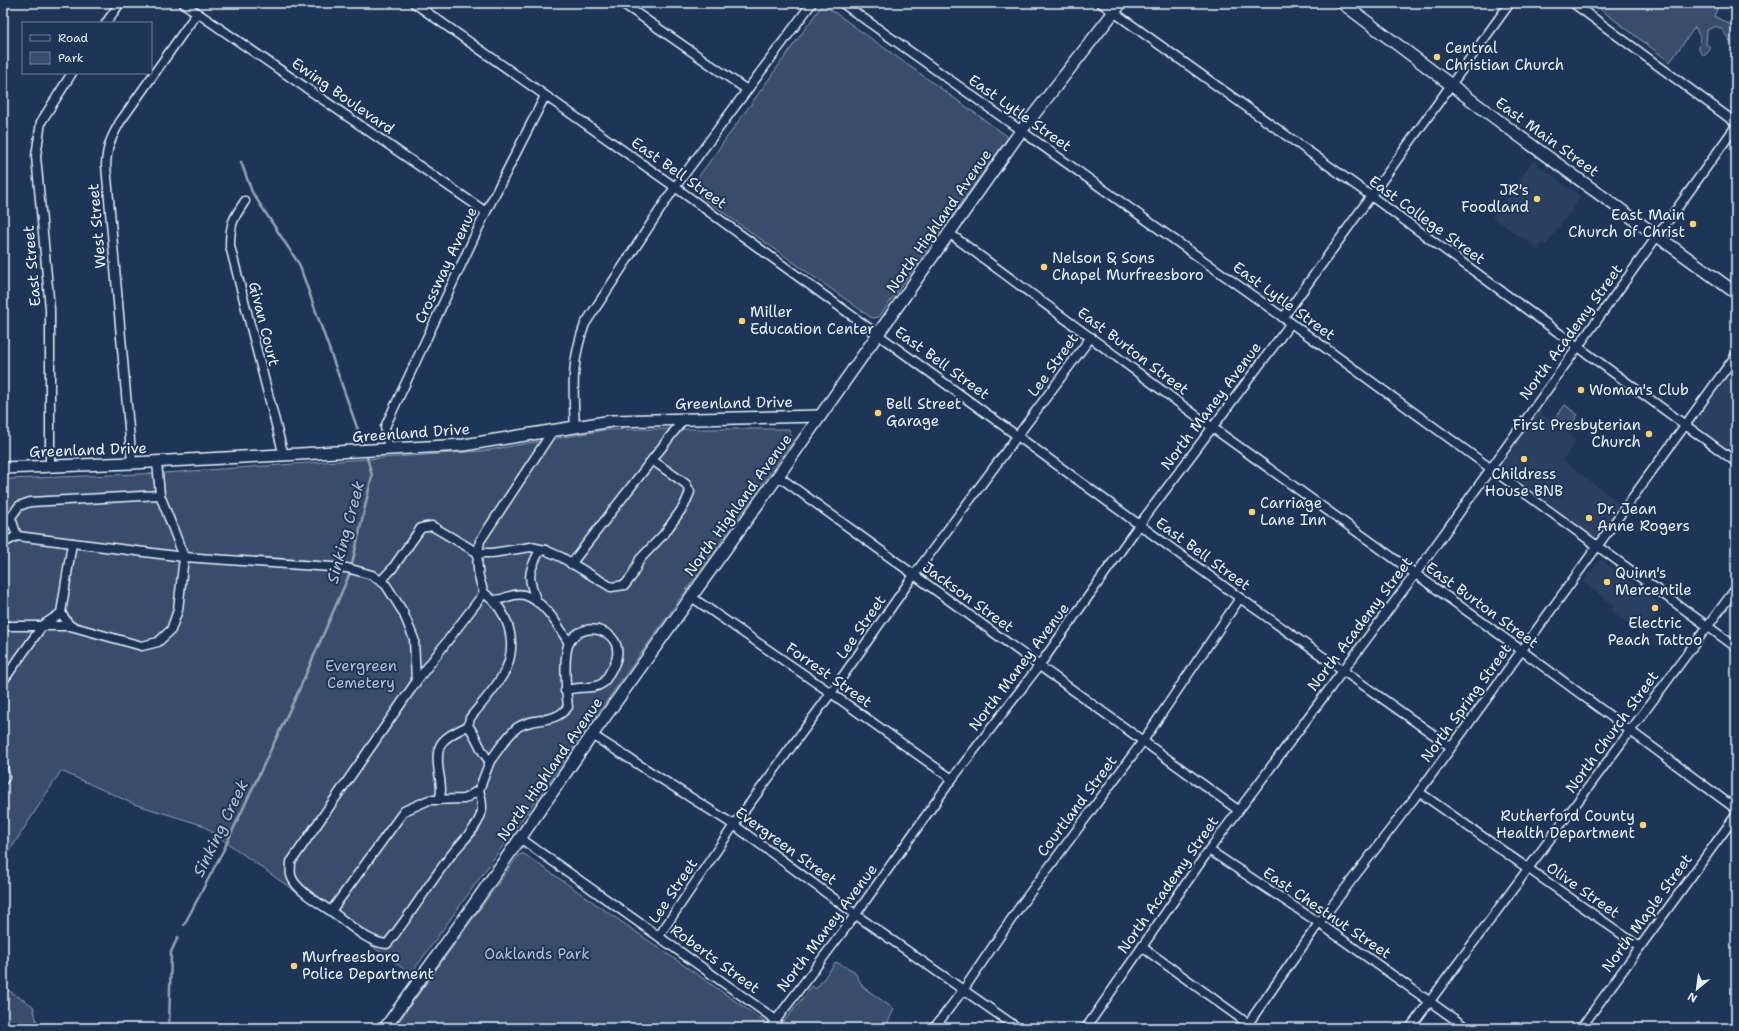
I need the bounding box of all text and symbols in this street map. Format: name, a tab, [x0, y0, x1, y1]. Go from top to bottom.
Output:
legend	[22, 22, 152, 74]
text: Road	[58, 30, 89, 46]
place label: Central Christian Church	[1445, 38, 1564, 75]
text: Park	[58, 50, 84, 66]
marker: Central Christian Church	[1432, 52, 1442, 62]
street label: Ewing Boulevard	[288, 53, 399, 139]
street label: East Lytle Street	[964, 70, 1076, 156]
street label: East Main Street	[1491, 93, 1603, 181]
street label: East Bell Street	[627, 133, 731, 213]
street label: North Highland Avenue	[882, 145, 996, 297]
street label: East College Street	[1365, 171, 1489, 269]
place label: JR's Foodland	[1461, 180, 1529, 217]
street label: West Street	[83, 183, 111, 269]
marker: JR's Foodland	[1532, 194, 1542, 204]
street label: Crossway Avenue	[410, 203, 482, 327]
place label: East Main Church of Christ	[1568, 205, 1685, 242]
marker: East Main Church of Christ	[1688, 219, 1698, 229]
street label: East Street	[18, 225, 46, 307]
place label: Nelson & Sons Chapel Murfreesboro	[1052, 248, 1204, 285]
street label: East Lytle Street	[1229, 257, 1339, 345]
street label: North Academy Street	[1515, 260, 1627, 404]
marker: Nelson & Sons Chapel Murfreesboro	[1039, 262, 1049, 272]
street label: Givan Court	[244, 280, 284, 368]
place label: Miller Education Center	[750, 302, 874, 339]
street label: East Burton Street	[1073, 302, 1193, 400]
marker: Miller Education Center	[737, 316, 747, 326]
street label: East Bell Street	[891, 322, 993, 404]
street label: Lee Street	[1023, 329, 1083, 401]
street label: North Maney Avenue	[1156, 338, 1266, 474]
place label: Woman's Club	[1589, 380, 1689, 400]
marker: Woman's Club	[1576, 385, 1586, 395]
street label: Greenland Drive	[675, 392, 793, 414]
place label: Bell Street Garage	[886, 394, 961, 431]
marker: Bell Street Garage	[873, 408, 883, 418]
place label: First Presbyterian Church	[1513, 415, 1641, 452]
street label: Greenland Drive	[352, 419, 470, 447]
marker: First Presbyterian Church	[1644, 429, 1654, 439]
street label: North Highland Avenue	[680, 430, 796, 580]
street label: Greenland Drive	[29, 438, 147, 462]
marker: Childress House BNB	[1519, 454, 1529, 464]
place label: Childress House BNB	[1485, 464, 1563, 501]
water label: Sinking Creek	[322, 479, 369, 586]
place label: Carriage Lane Inn	[1260, 493, 1326, 530]
place label: Dr. Jean Anne Rogers	[1597, 499, 1690, 536]
marker: Carriage Lane Inn	[1247, 507, 1257, 517]
street label: East Bell Street	[1152, 513, 1254, 595]
marker: Dr. Jean Anne Rogers	[1584, 513, 1594, 523]
street label: North Academy Street	[1303, 553, 1417, 695]
street label: Jackson Street	[918, 557, 1018, 637]
street label: East Burton Street	[1422, 557, 1542, 653]
place label: Quinn's Mercentile	[1615, 563, 1692, 600]
marker: Quinn's Mercentile	[1602, 577, 1612, 587]
street label: Lee Street	[832, 591, 890, 663]
street label: North Maney Avenue	[964, 599, 1074, 735]
marker: Electric Peach Tattoo	[1650, 603, 1660, 613]
place label: Electric Peach Tattoo	[1608, 613, 1702, 650]
street label: Forrest Street	[782, 638, 876, 712]
street label: North Spring Street	[1416, 640, 1516, 766]
park label: Evergreen Cemetery	[325, 656, 397, 693]
street label: North Church Street	[1561, 667, 1663, 797]
street label: North Highland Avenue	[493, 693, 607, 845]
street label: Courtland Street	[1033, 752, 1121, 860]
water label: Sinking Creek	[188, 776, 253, 880]
street label: Evergreen Street	[731, 802, 841, 890]
place label: Rutherford County Health Department	[1496, 806, 1635, 843]
street label: North Academy Street	[1113, 812, 1223, 958]
marker: Rutherford County Health Department	[1638, 820, 1648, 830]
street label: North Maple Street	[1597, 850, 1697, 976]
street label: Lee Street	[644, 855, 702, 927]
street label: Olive Street	[1542, 857, 1624, 923]
street label: North Maney Avenue	[772, 860, 882, 996]
street label: East Chestnut Street	[1259, 863, 1395, 963]
street label: Roberts Street	[666, 920, 764, 998]
park label: Oaklands Park	[484, 944, 590, 964]
place label: Murfreesboro Police Department	[302, 947, 434, 984]
marker: Murfreesboro Police Department	[289, 961, 299, 971]
north arrow	[1677, 969, 1717, 1009]
text: N	[1685, 988, 1700, 1006]

